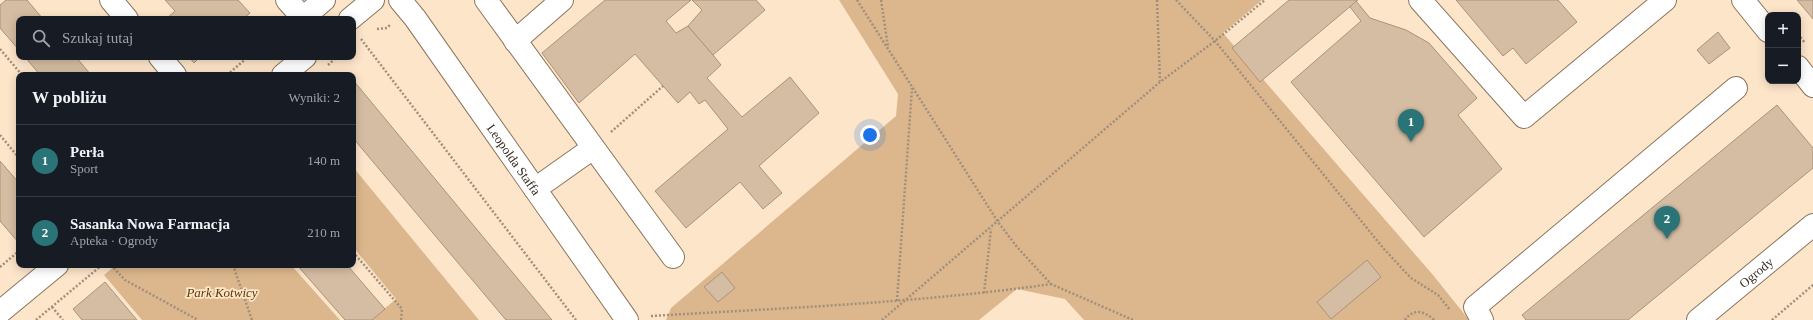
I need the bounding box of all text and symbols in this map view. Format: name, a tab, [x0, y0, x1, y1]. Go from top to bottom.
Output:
map controls	[1765, 12, 1801, 84]
button: +	[1765, 12, 1801, 48]
search box	[16, 16, 356, 60]
icon: search	[30, 27, 52, 49]
text: Szukaj tutaj	[62, 30, 133, 46]
button: −	[1765, 48, 1801, 84]
text: W pobliżu	[32, 88, 107, 107]
text: Wyniki: 2	[288, 90, 340, 105]
pin: 1	[1398, 109, 1424, 142]
street label: Leopolda Staffa	[484, 121, 544, 198]
your location	[860, 125, 880, 145]
text: Perła	[70, 144, 104, 160]
text: 1	[42, 153, 48, 168]
text: 140 m	[307, 153, 340, 168]
text: Sport	[70, 161, 98, 176]
pin: 2	[1654, 206, 1680, 239]
text: Sasanka Nowa Farmacja	[70, 216, 230, 232]
text: 2	[42, 225, 48, 240]
text: 210 m	[307, 225, 340, 240]
text: Apteka · Ogrody	[70, 233, 158, 248]
street label: Ogrody	[1736, 254, 1777, 291]
park label: Park Kotwicy	[185, 285, 258, 300]

